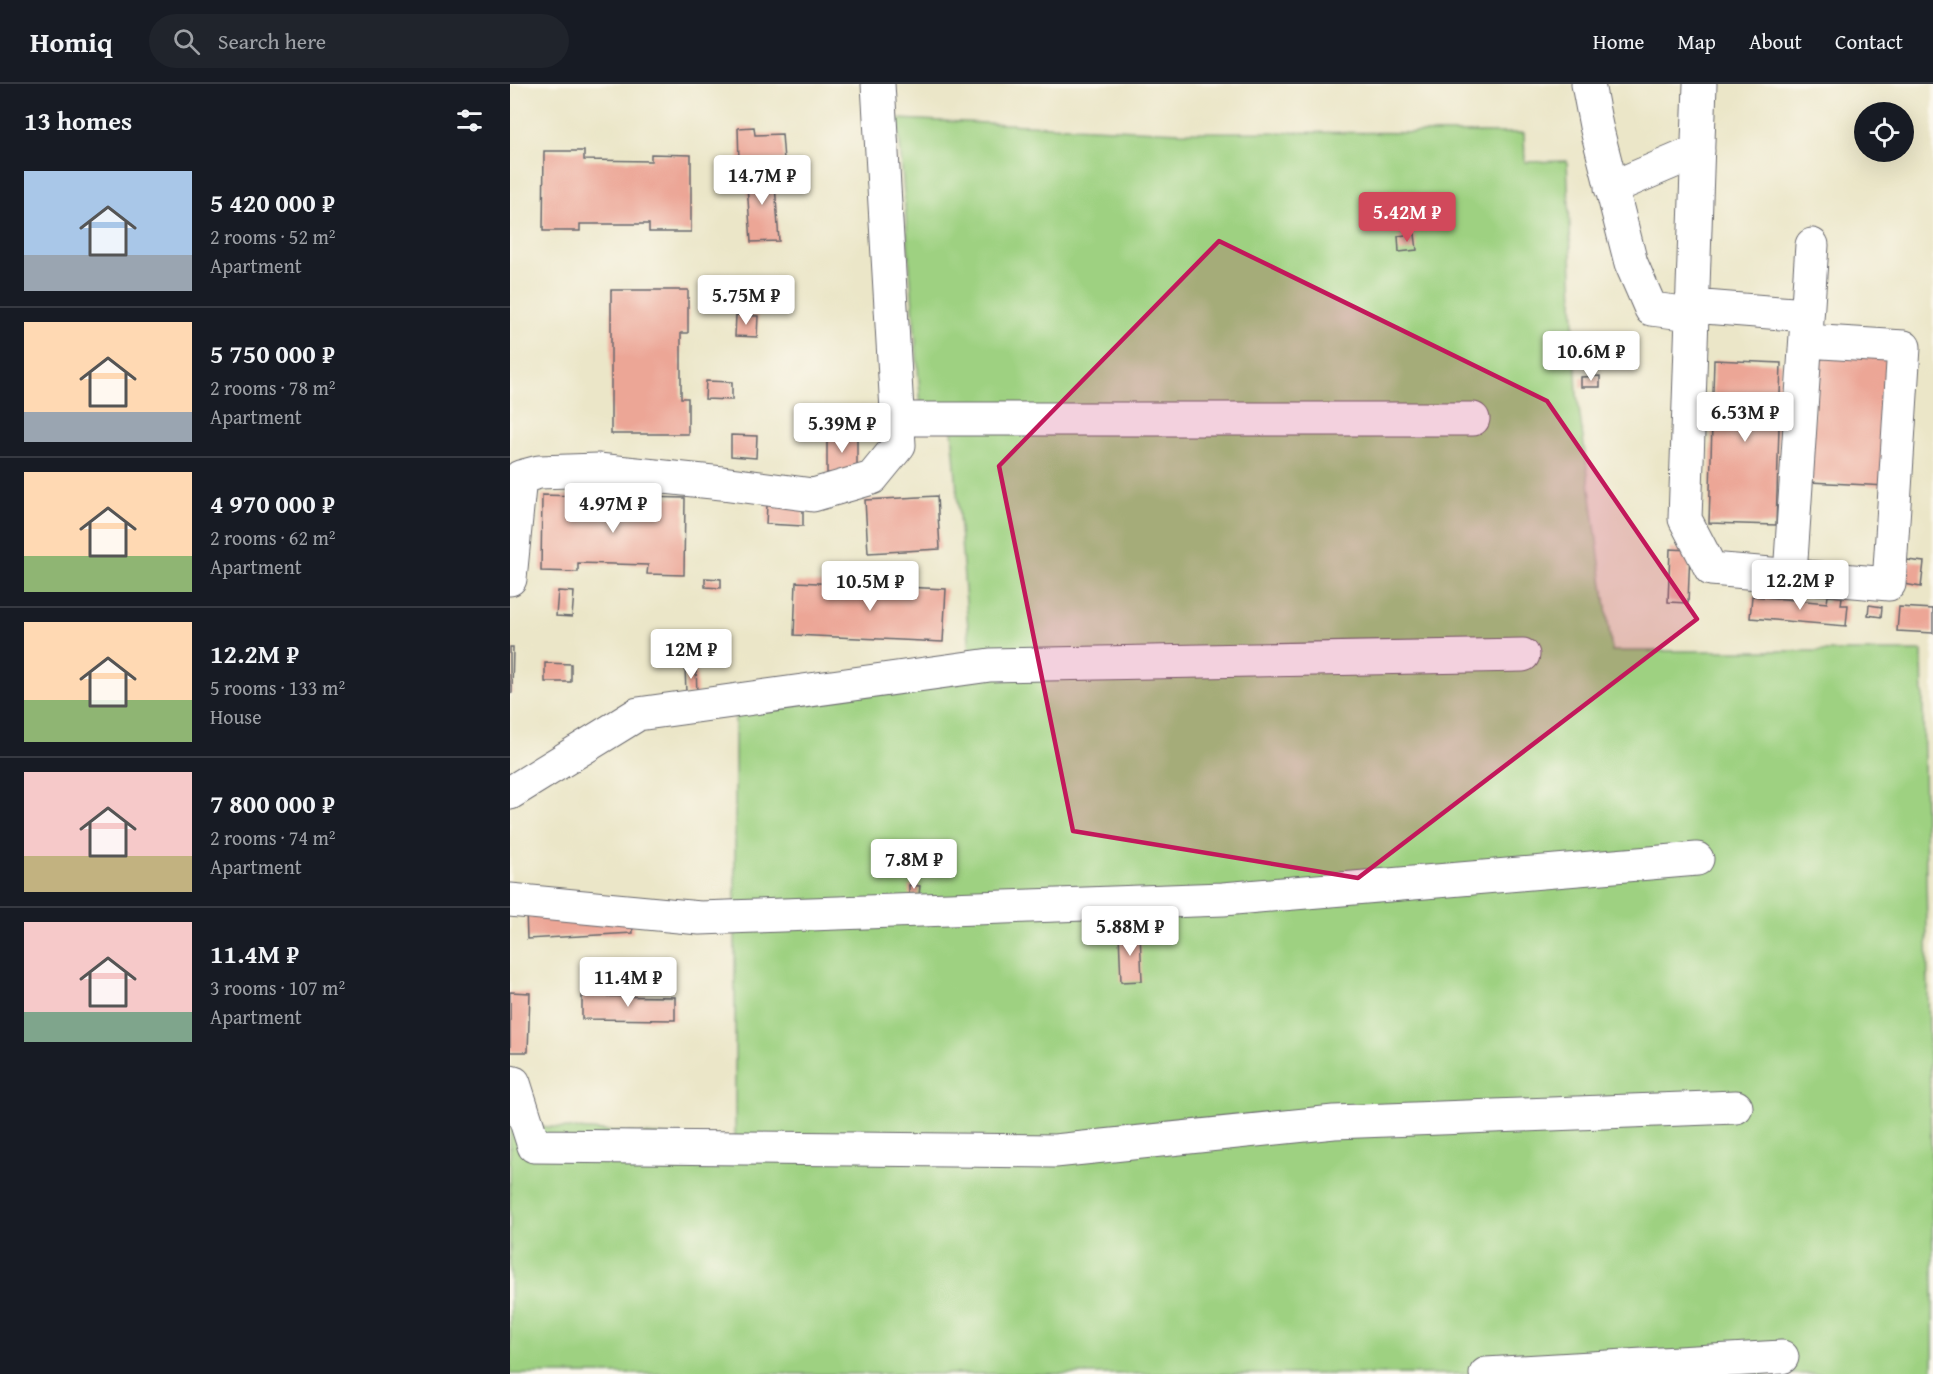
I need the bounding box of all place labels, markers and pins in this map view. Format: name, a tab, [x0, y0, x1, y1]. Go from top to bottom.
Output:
pin: 14.7M ₽	[707, 155, 817, 206]
pin: 5.42M ₽	[1352, 192, 1462, 243]
pin: 5.75M ₽	[691, 275, 801, 326]
pin: 10.6M ₽	[1536, 331, 1646, 382]
pin: 6.53M ₽	[1690, 392, 1800, 443]
pin: 5.39M ₽	[787, 403, 897, 454]
pin: 4.97M ₽	[558, 483, 668, 534]
pin: 12.2M ₽	[1745, 560, 1855, 611]
pin: 10.5M ₽	[815, 561, 925, 612]
pin: 12M ₽	[649, 629, 733, 680]
pin: 7.8M ₽	[865, 839, 963, 890]
pin: 5.88M ₽	[1075, 906, 1185, 957]
pin: 11.4M ₽	[573, 957, 683, 1008]

